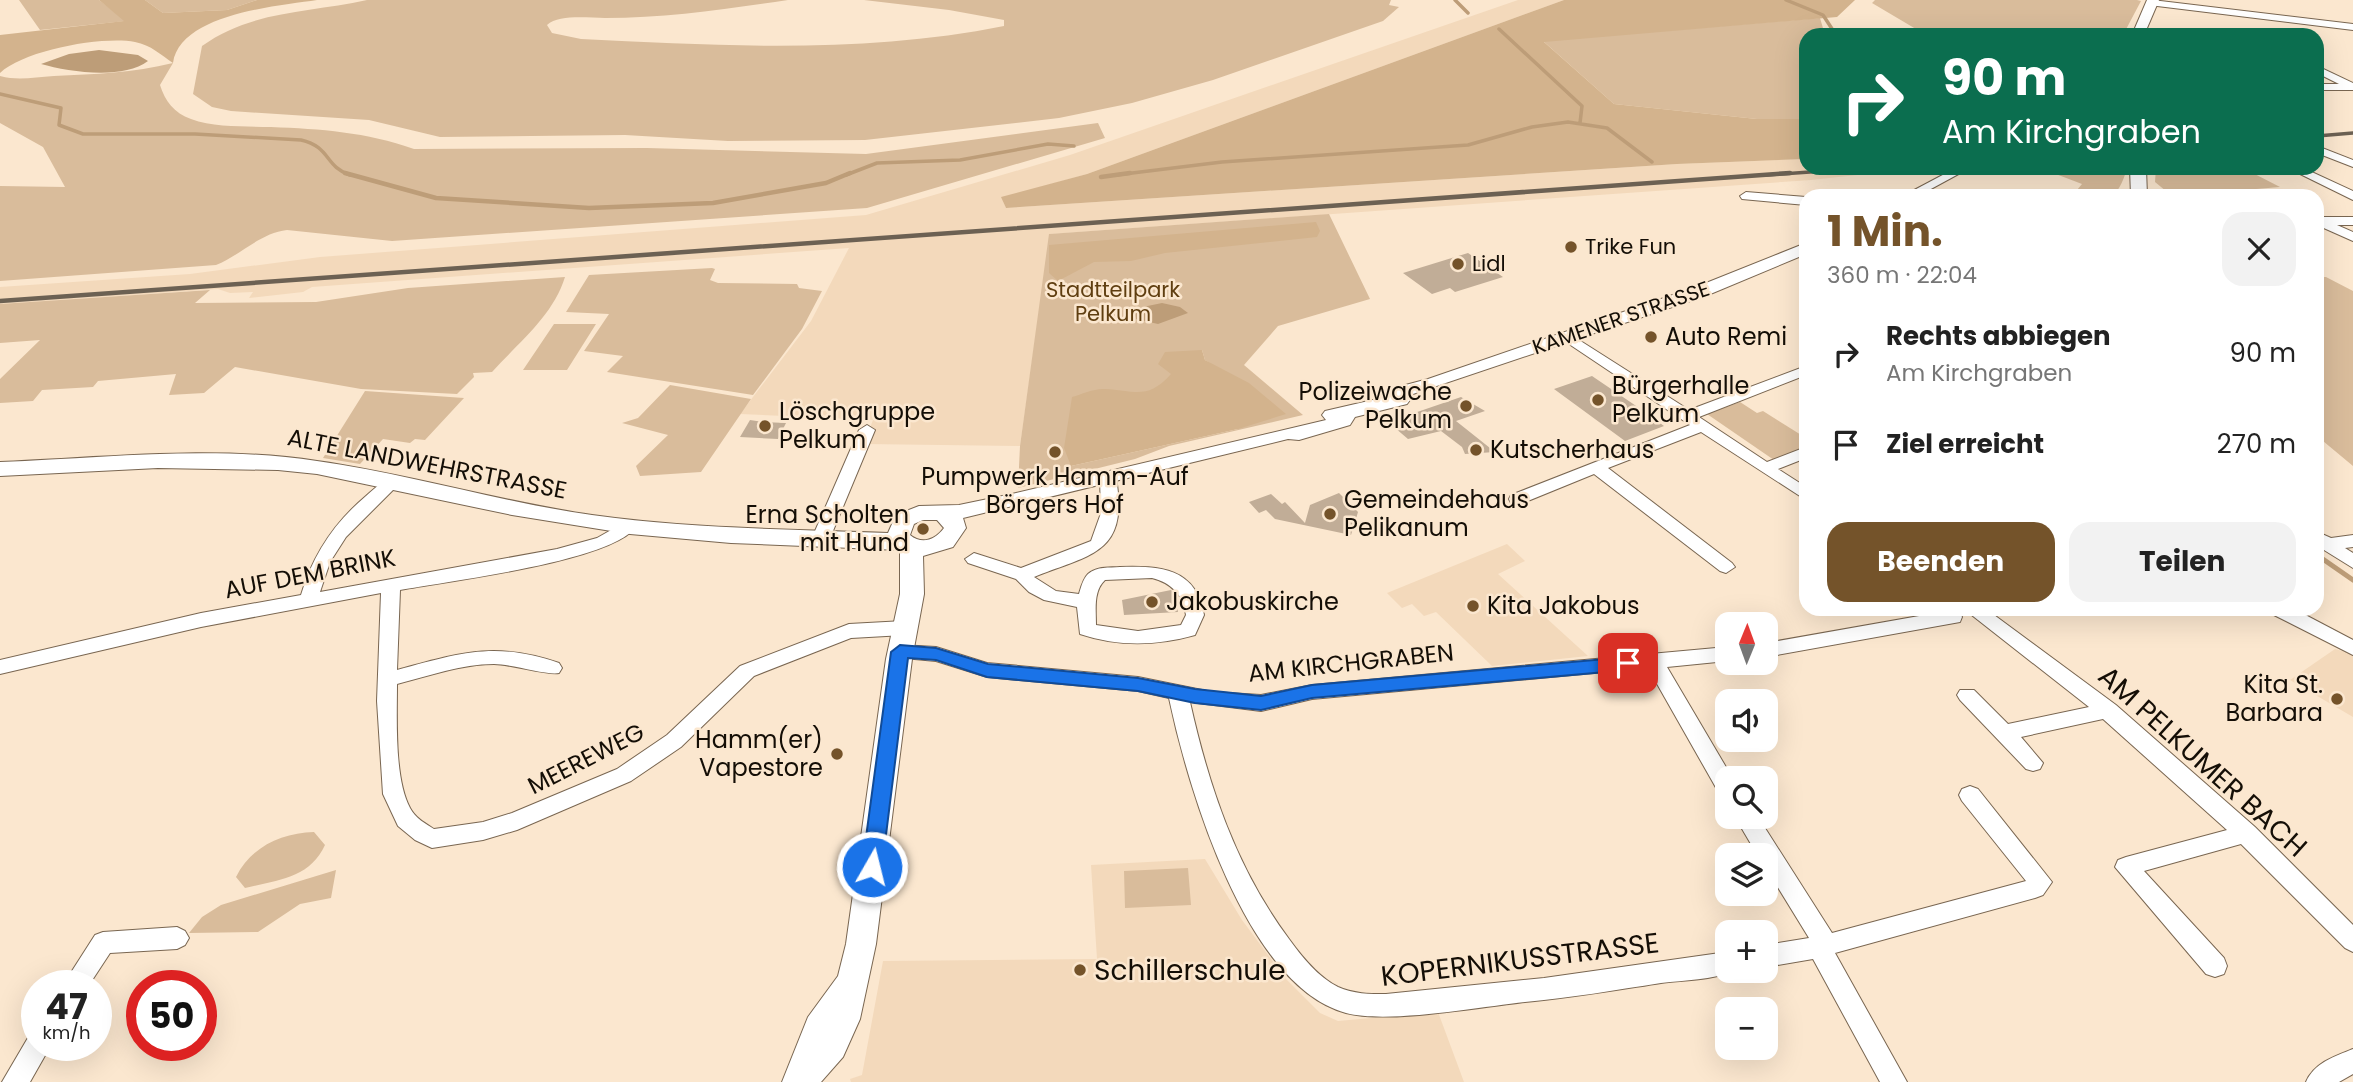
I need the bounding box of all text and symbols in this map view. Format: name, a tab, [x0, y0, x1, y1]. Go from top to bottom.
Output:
text: 90 m	[1942, 44, 2066, 112]
icon: right	[1827, 56, 1918, 147]
text: Am Kirchgraben	[1942, 109, 2201, 154]
text: 1 Min.	[1827, 202, 1943, 261]
button: close	[2222, 212, 2296, 286]
place label: Trike Fun	[1585, 232, 1676, 261]
marker: Trike Fun	[1563, 239, 1579, 255]
place label: Lidl	[1472, 249, 1506, 278]
marker: Lidl	[1450, 256, 1466, 272]
text: 360 m · 22:04	[1827, 259, 1977, 291]
street label: KAMENER STRASSE	[1528, 274, 1713, 361]
park label: Stadtteilpark Pelkum	[1046, 275, 1180, 328]
text: Rechts abbiegen	[1886, 318, 2111, 354]
place label: Auto Remi	[1665, 320, 1787, 353]
marker: Auto Remi	[1643, 329, 1659, 345]
icon: right	[1827, 335, 1865, 373]
text: 90 m	[2230, 335, 2296, 371]
text: Am Kirchgraben	[1886, 357, 2072, 389]
place label: Bürgerhalle Pelkum	[1612, 369, 1749, 430]
place label: Polizeiwache Pelkum	[1299, 375, 1452, 436]
marker: Bürgerhalle Pelkum	[1590, 392, 1606, 408]
place label: Löschgruppe Pelkum	[779, 395, 935, 456]
marker: Polizeiwache Pelkum	[1458, 398, 1474, 414]
marker: Löschgruppe Pelkum	[757, 418, 773, 434]
street label: ALTE LANDWEHRSTRASSE	[285, 420, 570, 507]
icon: arrive	[1827, 426, 1865, 464]
text: Ziel erreicht	[1886, 426, 2044, 462]
text: 270 m	[2217, 426, 2296, 462]
place label: Kutscherhaus	[1490, 433, 1654, 466]
marker: Kutscherhaus	[1468, 442, 1484, 458]
marker: Pumpwerk Hamm-Auf Börgers Hof	[1047, 444, 1063, 460]
place label: Pumpwerk Hamm-Auf Börgers Hof	[921, 460, 1189, 521]
place label: Gemeindehaus Pelikanum	[1344, 483, 1529, 544]
place label: Erna Scholten mit Hund	[745, 498, 909, 559]
marker: Gemeindehaus Pelikanum	[1322, 506, 1338, 522]
marker: Erna Scholten mit Hund	[915, 521, 931, 537]
button: Beenden	[1827, 522, 2055, 602]
button: Teilen	[2069, 522, 2296, 602]
street label: AUF DEM BRINK	[222, 541, 398, 606]
place label: Jakobuskirche	[1166, 585, 1339, 618]
place label: Kita Jakobus	[1487, 589, 1639, 622]
marker: Jakobuskirche	[1144, 594, 1160, 610]
marker: Kita Jakobus	[1465, 598, 1481, 614]
north arrow	[1715, 612, 1778, 676]
map controls	[1715, 612, 1778, 1060]
pin	[1598, 633, 1658, 693]
street label: AM KIRCHGRABEN	[1246, 635, 1455, 690]
icon: arrive	[1609, 644, 1647, 682]
street label: AM PELKUMER BACH	[2090, 657, 2316, 866]
place label: Kita St. Barbara	[2225, 668, 2323, 729]
button: sound	[1715, 689, 1778, 752]
marker: Kita St. Barbara	[2329, 691, 2345, 707]
street label: MEEREWEG	[522, 715, 650, 802]
place label: Hamm(er) Vapestore	[695, 723, 823, 784]
marker: Hamm(er) Vapestore	[829, 746, 845, 762]
button: search	[1715, 766, 1778, 829]
position arrow	[835, 830, 909, 904]
button: layers	[1715, 843, 1778, 906]
button: +	[1715, 920, 1778, 983]
street label: KOPERNIKUSSTRASSE	[1379, 923, 1661, 996]
place label: Schillerschule	[1094, 951, 1286, 990]
marker: Schillerschule	[1072, 962, 1088, 978]
speed limit sign: 50	[126, 970, 217, 1061]
text: 47	[45, 982, 88, 1031]
button: −	[1715, 997, 1778, 1060]
text: km/h	[43, 1020, 90, 1045]

